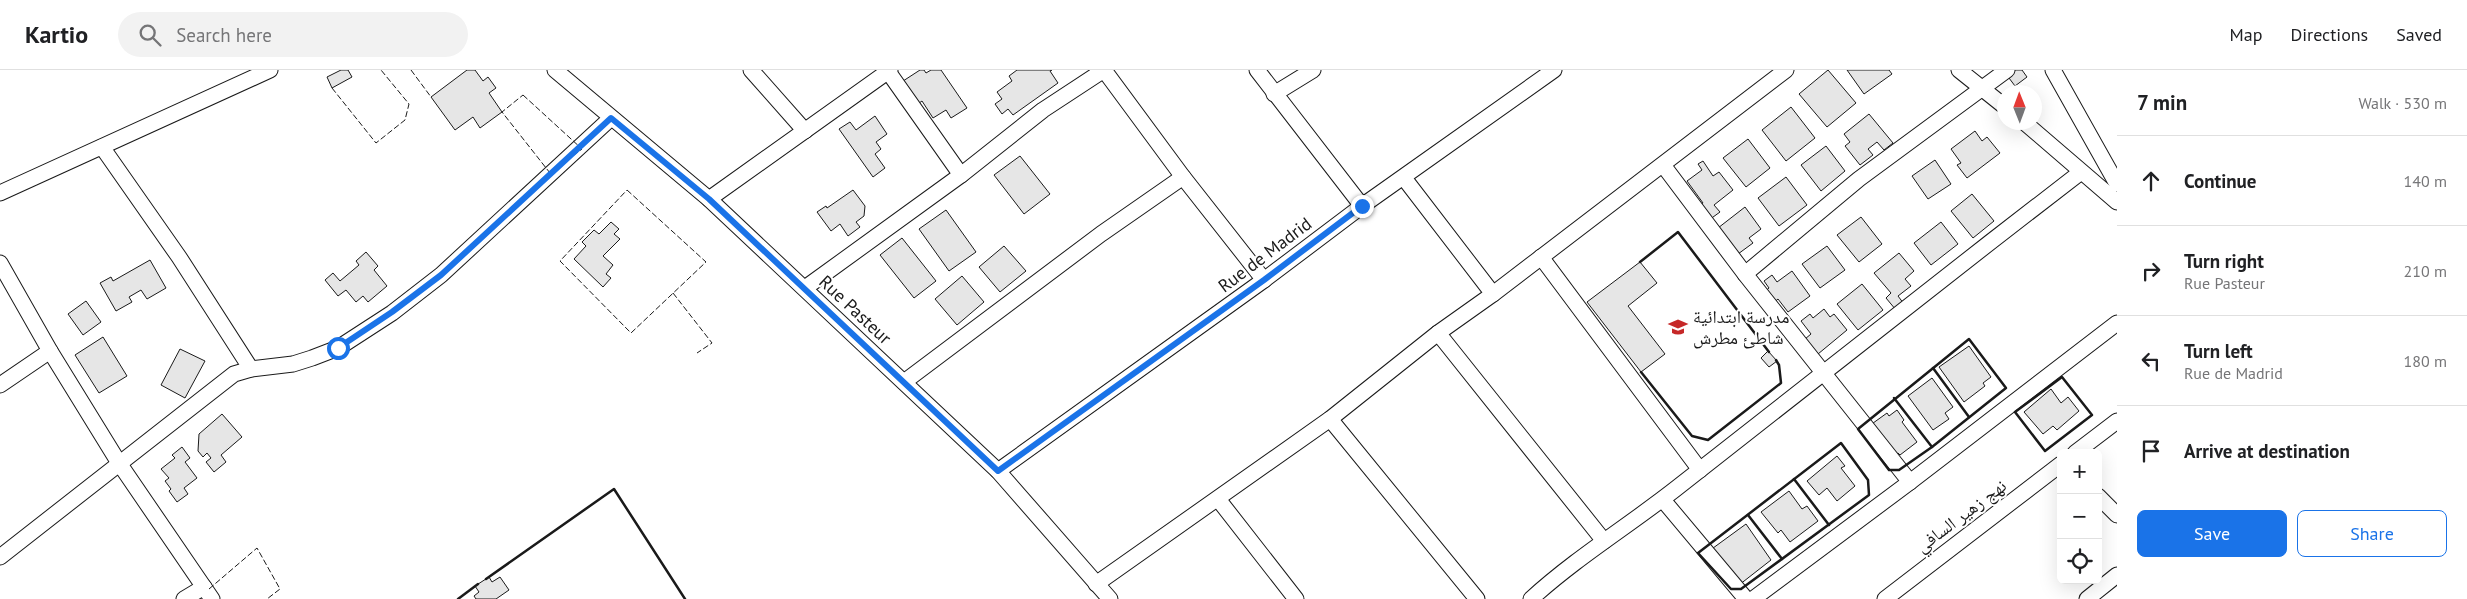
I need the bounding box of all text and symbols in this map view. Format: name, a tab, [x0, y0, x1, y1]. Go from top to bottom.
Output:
search box	[118, 12, 468, 57]
text: Kartio	[25, 19, 88, 50]
icon: search	[136, 21, 164, 49]
text: Search here	[176, 23, 272, 47]
text: Map	[2230, 23, 2262, 46]
text: Directions	[2290, 23, 2368, 46]
text: Saved	[2396, 23, 2442, 46]
north arrow	[1997, 85, 2042, 130]
text: 7 min	[2137, 89, 2187, 116]
text: Walk · 530 m	[2358, 93, 2447, 113]
icon: ahead	[2137, 167, 2165, 195]
text: Continue	[2184, 169, 2256, 193]
text: 140 m	[2404, 171, 2447, 191]
route end	[1351, 195, 1374, 218]
street label: Rue de Madrid	[1213, 212, 1316, 297]
text: Turn right	[2184, 249, 2264, 273]
icon: right	[2137, 257, 2165, 285]
text: 210 m	[2404, 261, 2447, 281]
street label: Rue Pasteur	[814, 270, 896, 349]
text: Rue Pasteur	[2184, 273, 2265, 293]
place label: مدرسة ابتدائية شاطئ مطرش	[1693, 305, 1790, 349]
school or university icon: مدرسة ابتدائية شاطئ مطرش	[1667, 316, 1689, 338]
route start	[327, 337, 350, 360]
text: Turn left	[2184, 339, 2253, 363]
icon: left	[2137, 347, 2165, 375]
text: 180 m	[2404, 351, 2447, 371]
text: Rue de Madrid	[2184, 363, 2283, 383]
icon: arrive	[2137, 437, 2165, 465]
text: Arrive at destination	[2184, 439, 2350, 463]
map controls	[2057, 449, 2102, 584]
button: +	[2057, 449, 2102, 494]
street label: نهج زهير السافي	[1911, 474, 2013, 560]
button: −	[2057, 494, 2102, 539]
button: Save	[2137, 510, 2287, 557]
button: Share	[2297, 510, 2447, 557]
button: locate	[2057, 539, 2102, 584]

